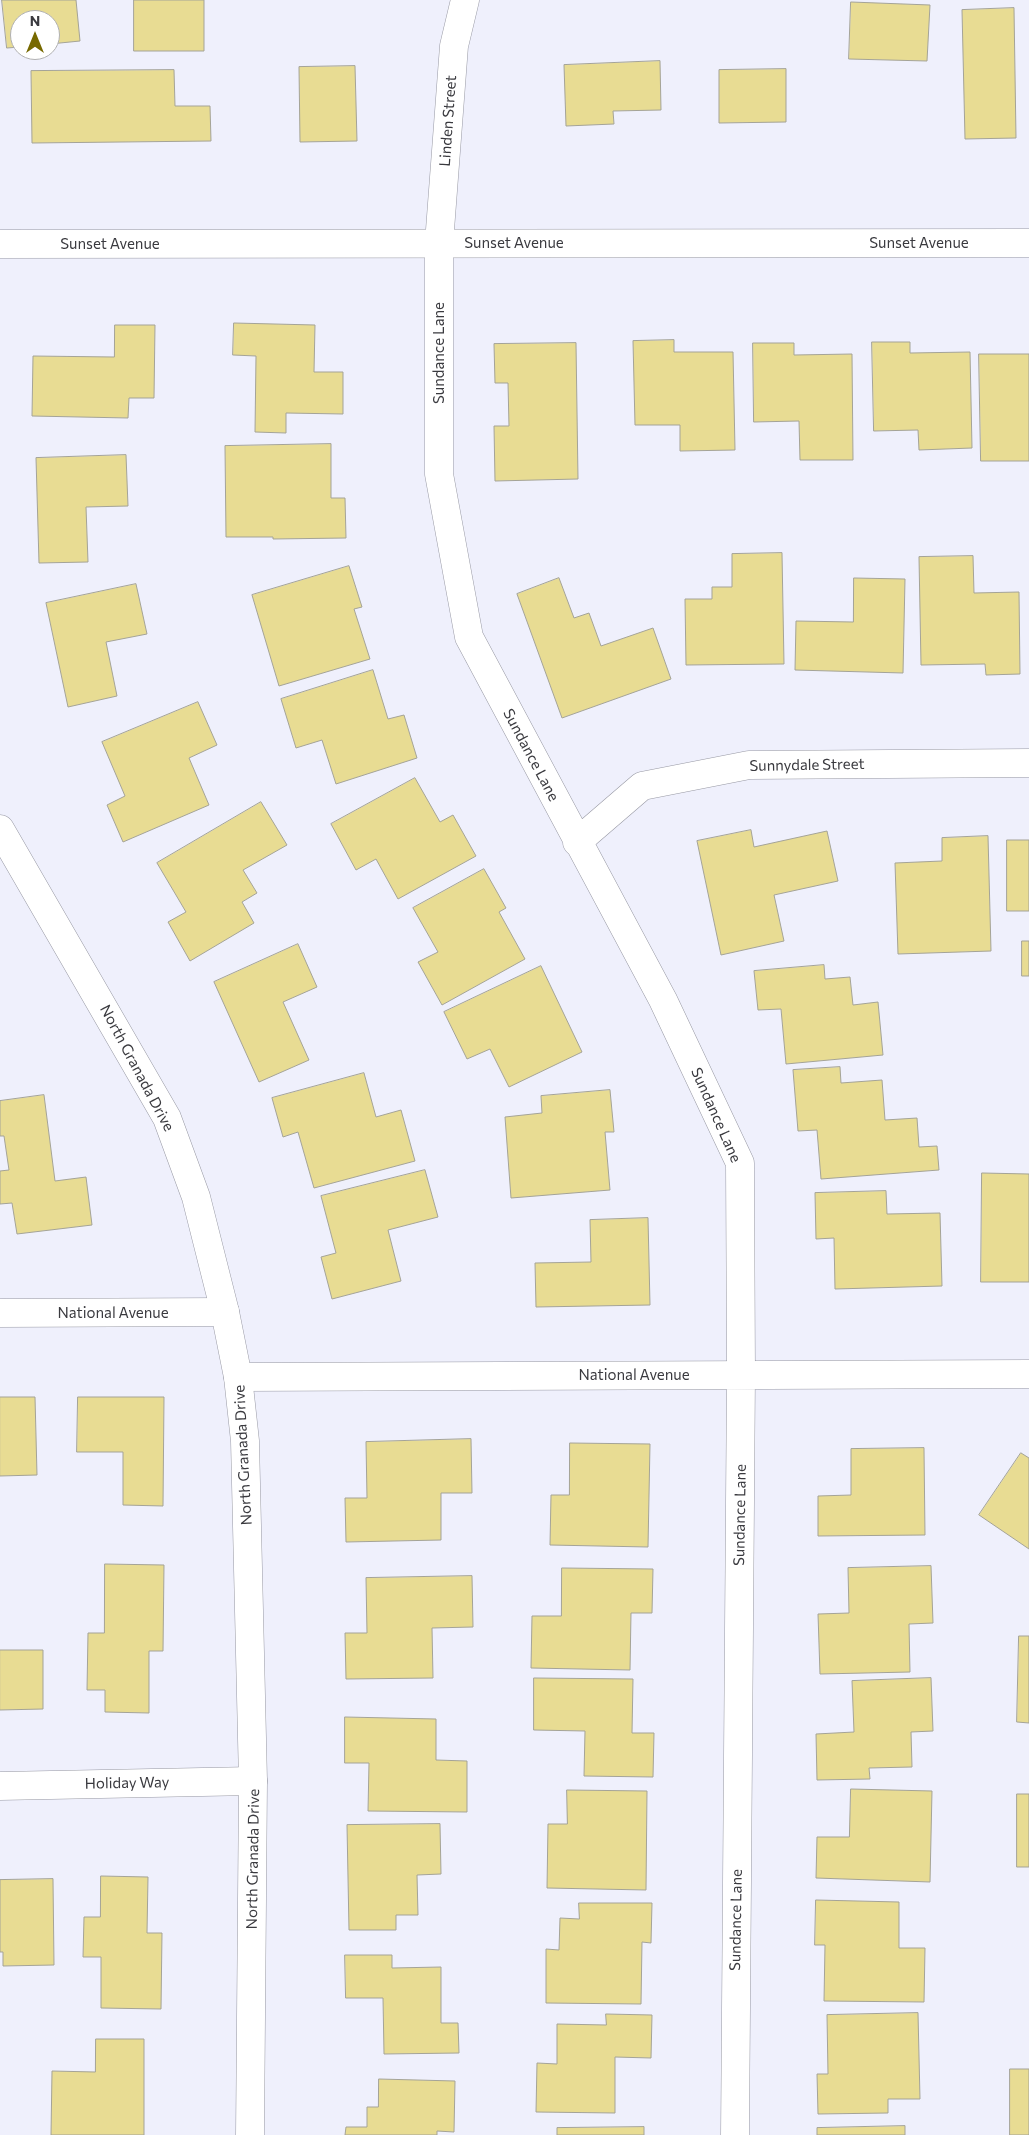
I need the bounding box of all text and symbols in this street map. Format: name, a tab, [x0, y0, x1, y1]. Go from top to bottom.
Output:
north arrow	[10, 10, 60, 60]
text: N	[30, 12, 40, 29]
street label: Linden Street	[436, 75, 460, 167]
street label: Sunset Avenue	[464, 234, 564, 252]
street label: Sunset Avenue	[869, 234, 969, 252]
street label: Sunset Avenue	[60, 235, 160, 253]
street label: Sundance Lane	[430, 302, 448, 404]
street label: Sundance Lane	[499, 706, 563, 804]
street label: Sunnydale Street	[749, 755, 865, 775]
street label: North Granada Drive	[96, 1002, 178, 1134]
street label: Sundance Lane	[687, 1065, 745, 1165]
street label: National Avenue	[57, 1304, 169, 1322]
street label: National Avenue	[578, 1366, 690, 1384]
street label: North Granada Drive	[230, 1384, 256, 1526]
street label: Sundance Lane	[730, 1464, 750, 1566]
street label: Holiday Way	[84, 1773, 170, 1793]
street label: North Granada Drive	[243, 1789, 263, 1929]
street label: Sundance Lane	[726, 1869, 746, 1971]

